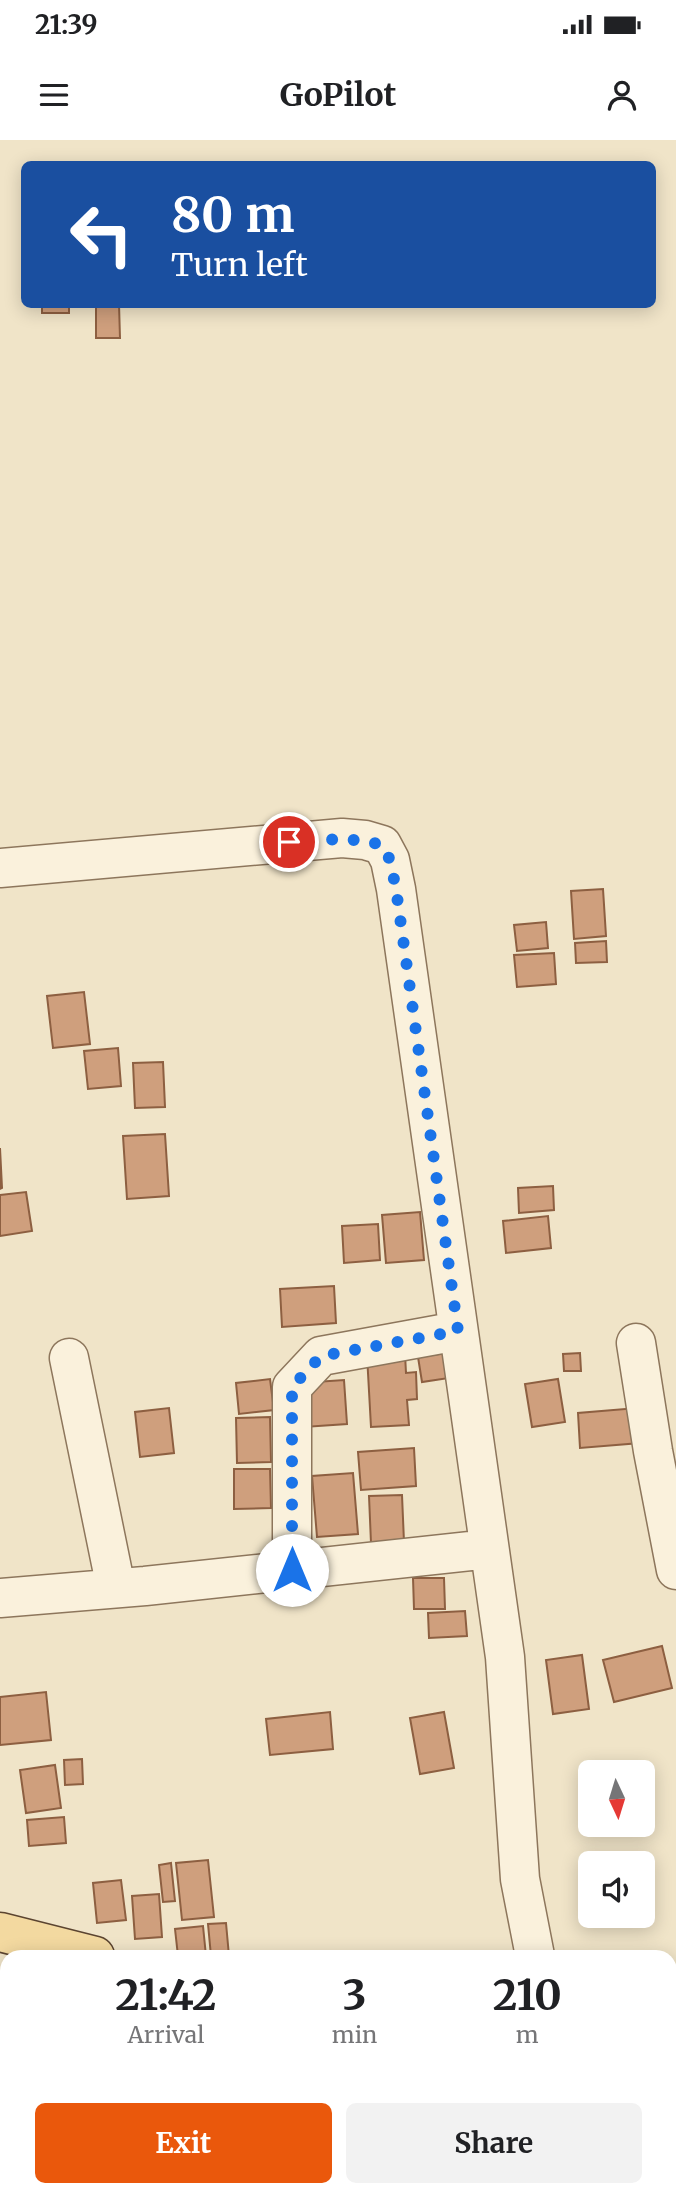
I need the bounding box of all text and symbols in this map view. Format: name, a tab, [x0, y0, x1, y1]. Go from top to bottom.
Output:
text: 21:39	[35, 8, 98, 41]
text: GoPilot	[280, 75, 396, 115]
icon: menu	[35, 76, 73, 114]
icon: person	[603, 76, 641, 114]
text: 80 m	[171, 184, 294, 245]
icon: left	[56, 189, 147, 280]
text: Turn left	[171, 245, 308, 285]
pin	[259, 812, 319, 872]
icon: arrive	[270, 823, 308, 861]
position arrow	[255, 1533, 329, 1607]
north arrow	[578, 1760, 654, 1838]
map controls	[578, 1760, 655, 1928]
button: sound	[578, 1851, 655, 1928]
text: 21:42	[115, 1969, 217, 2021]
text: 3	[343, 1969, 367, 2021]
text: 210	[493, 1969, 562, 2021]
text: Arrival	[128, 2020, 204, 2049]
text: min	[332, 2020, 377, 2049]
text: m	[516, 2020, 539, 2049]
button: Exit	[35, 2103, 332, 2183]
button: Share	[346, 2103, 642, 2183]

